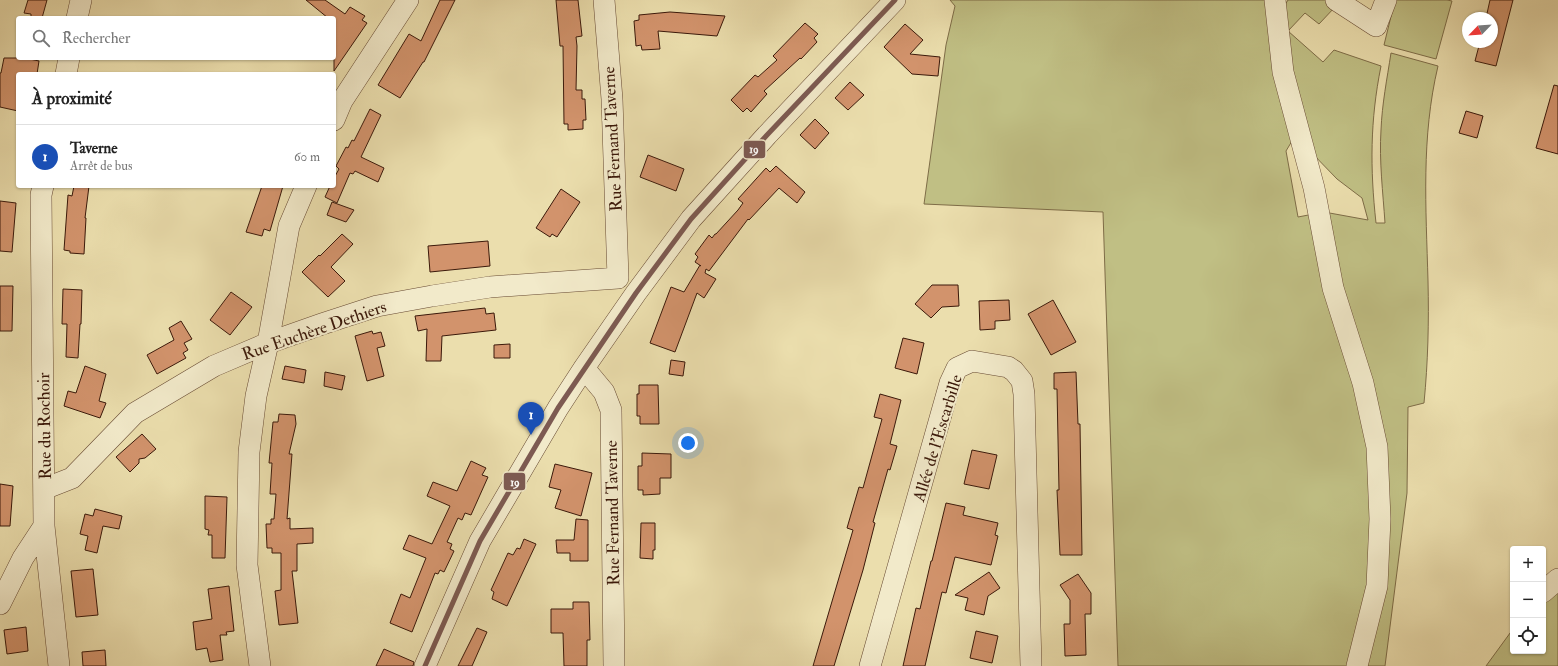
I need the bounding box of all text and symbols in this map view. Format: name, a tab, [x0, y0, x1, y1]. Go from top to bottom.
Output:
north arrow	[1462, 12, 1498, 48]
search box	[16, 16, 336, 60]
icon: search	[30, 27, 52, 49]
text: Rechercher	[62, 29, 130, 48]
street label: Rue Fernand Taverne	[598, 66, 627, 212]
text: À proximité	[32, 88, 112, 109]
text: Taverne	[70, 139, 118, 158]
line badge: 19	[743, 140, 766, 159]
text: 19	[749, 143, 759, 156]
text: 1	[43, 149, 47, 165]
text: 60 m	[294, 149, 320, 165]
text: Arrêt de bus	[70, 158, 132, 174]
street label: Rue Euchère Dethiers	[239, 296, 389, 365]
street label: Rue du Rochoir	[33, 372, 56, 480]
street label: Allée de l'Escarbille	[908, 372, 967, 505]
pin: 1	[518, 402, 544, 435]
your location	[678, 433, 698, 453]
street label: Rue Fernand Taverne	[601, 440, 624, 586]
line badge: 19	[503, 472, 526, 491]
text: 19	[510, 476, 520, 489]
map controls	[1510, 546, 1546, 654]
button: +	[1510, 546, 1546, 582]
button: −	[1510, 582, 1546, 618]
button: locate	[1510, 618, 1546, 654]

